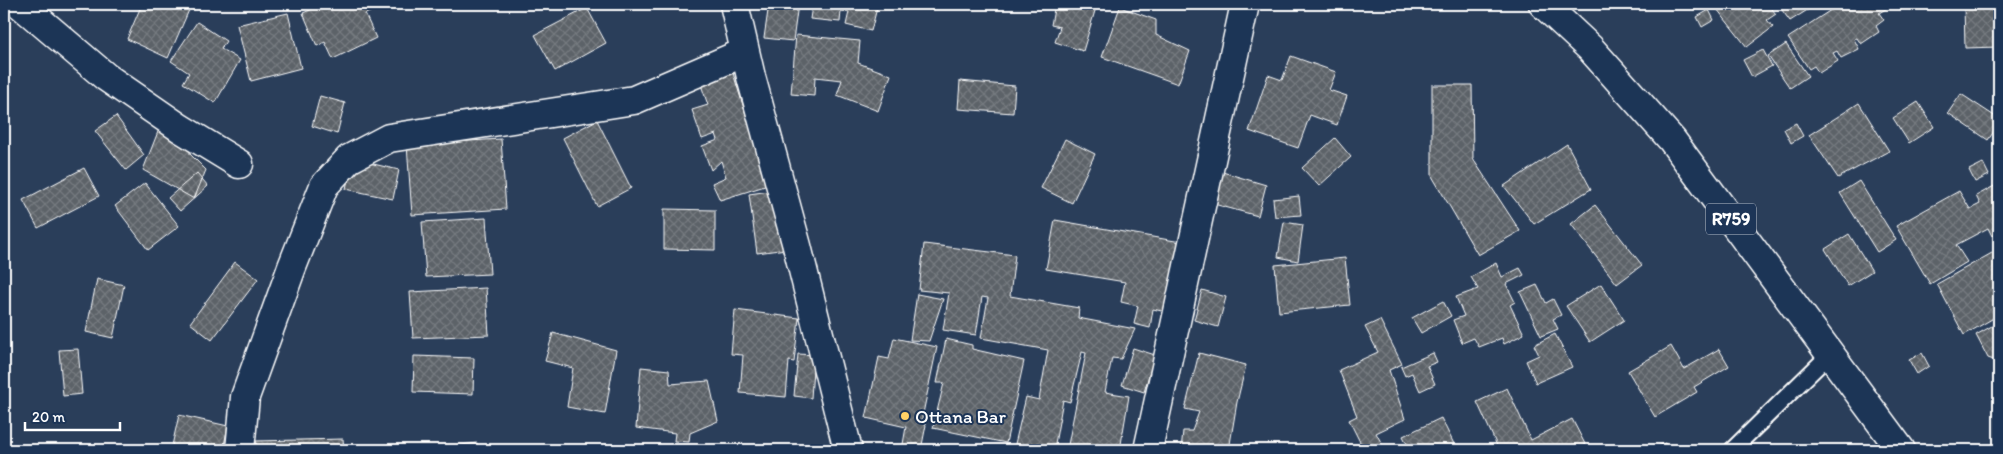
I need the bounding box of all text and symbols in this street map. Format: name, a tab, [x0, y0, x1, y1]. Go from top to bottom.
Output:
road number: R759	[1706, 203, 1756, 234]
scale bar	[25, 399, 120, 431]
place label: Ottana Bar	[915, 405, 1007, 428]
text: 20 m	[32, 408, 66, 426]
marker: Ottana Bar	[899, 410, 911, 422]

